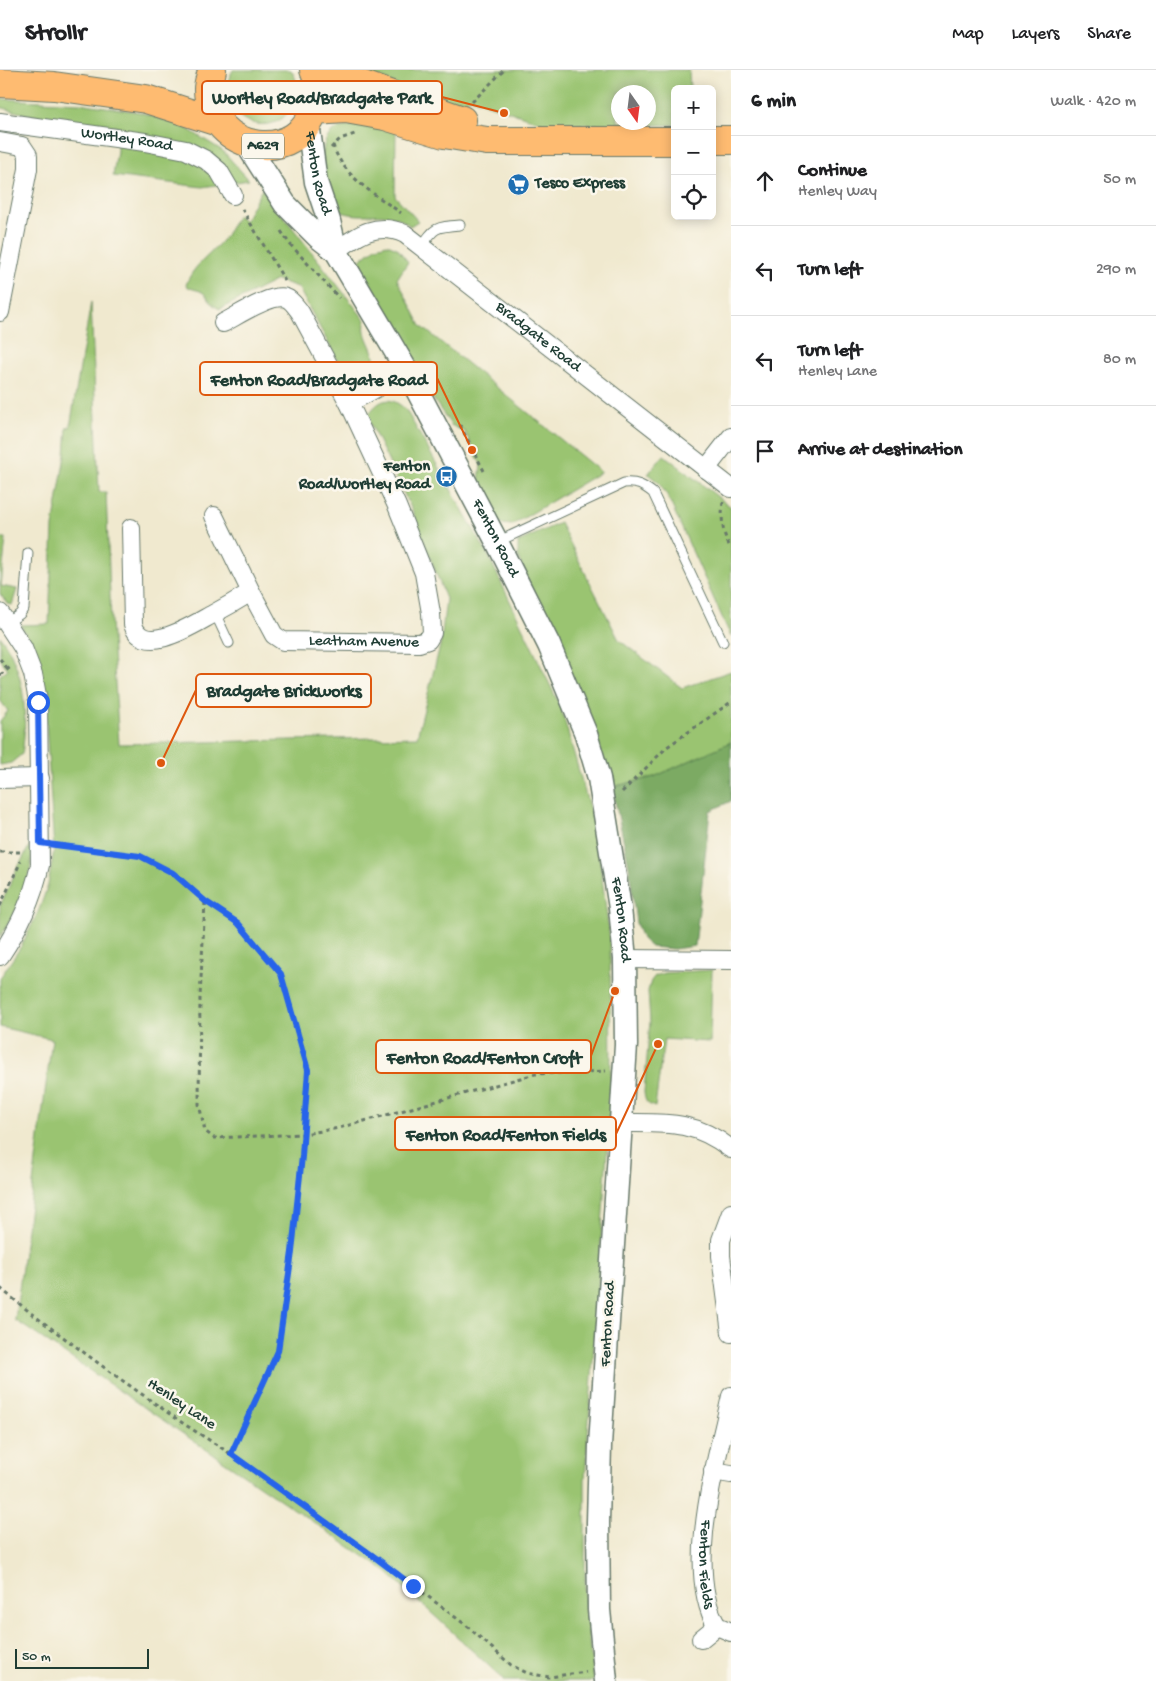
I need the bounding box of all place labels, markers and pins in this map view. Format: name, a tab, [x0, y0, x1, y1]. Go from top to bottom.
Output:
callout: Wortley Road/Bradgate Park	[202, 81, 442, 114]
supermarket icon: Tesco Express	[507, 172, 531, 196]
place label: Tesco Express	[533, 175, 626, 194]
callout: Fenton Road/Bradgate Road	[200, 362, 437, 395]
place label: Fenton Road/Wortley Road	[298, 458, 432, 495]
bus stop icon: Fenton Road/Wortley Road	[434, 464, 458, 488]
callout: Bradgate Brickworks	[196, 674, 371, 707]
callout: Fenton Road/Fenton Croft	[376, 1040, 591, 1073]
callout: Fenton Road/Fenton Fields	[395, 1117, 616, 1150]

